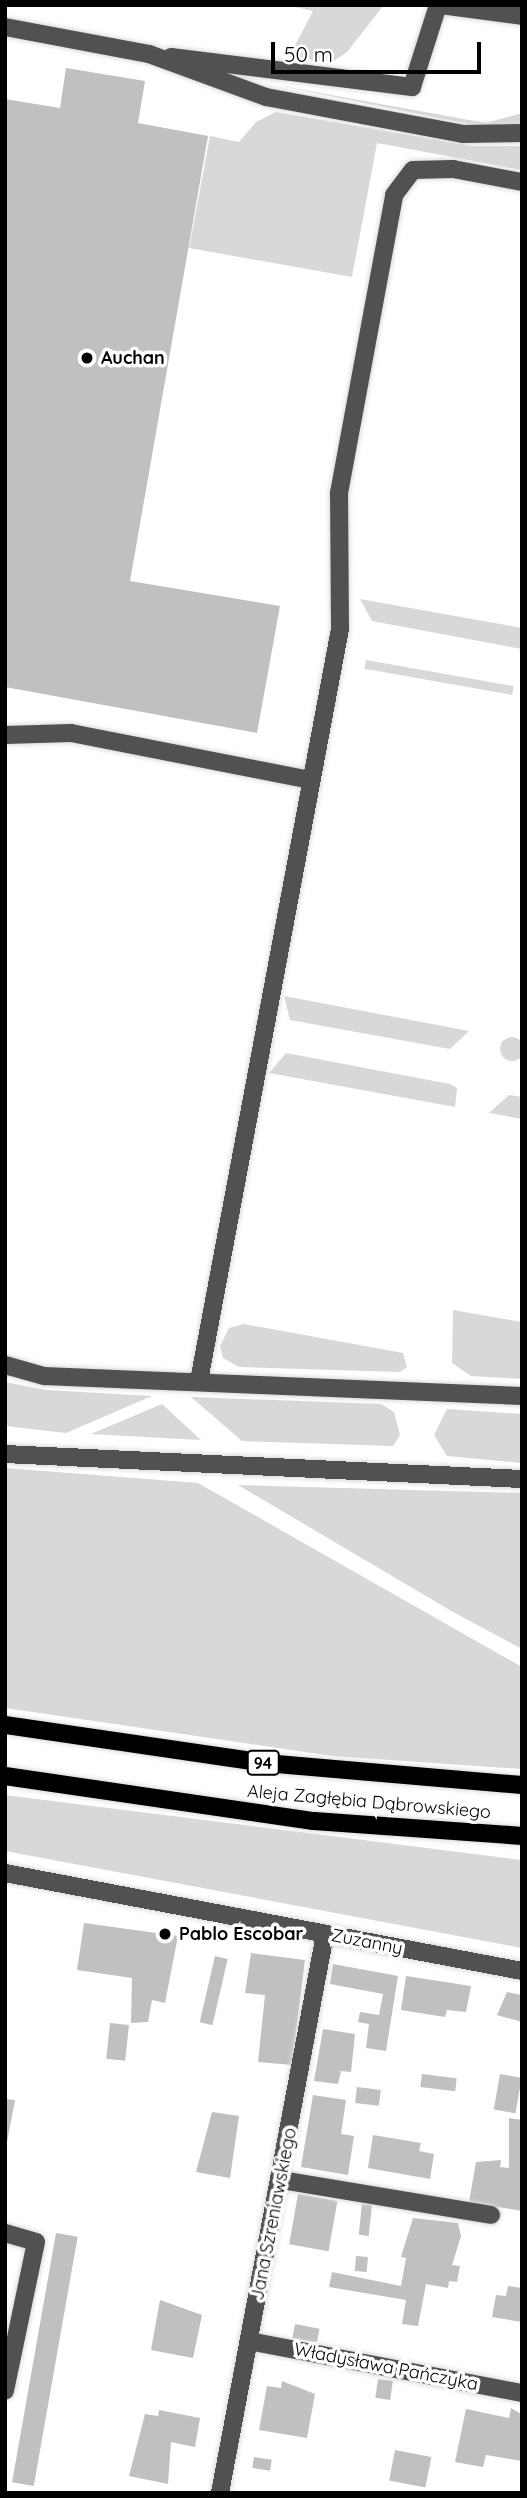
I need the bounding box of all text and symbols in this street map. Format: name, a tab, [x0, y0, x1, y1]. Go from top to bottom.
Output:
scale bar	[275, 28, 485, 72]
text: 50 m	[284, 41, 333, 67]
place label: Auchan	[101, 347, 165, 369]
marker: Auchan	[79, 350, 95, 366]
road number: 94	[246, 1750, 280, 1776]
street label: Aleja Zagłębia Dąbrowskiego	[246, 1781, 492, 1823]
place label: Pablo Escobar	[179, 1923, 303, 1945]
street label: Zuzanny	[329, 1925, 405, 1959]
marker: Pablo Escobar	[157, 1926, 173, 1942]
street label: Jana Szreniawskiego	[247, 2126, 301, 2302]
street label: Władysława Pańczyka	[292, 2339, 480, 2395]

